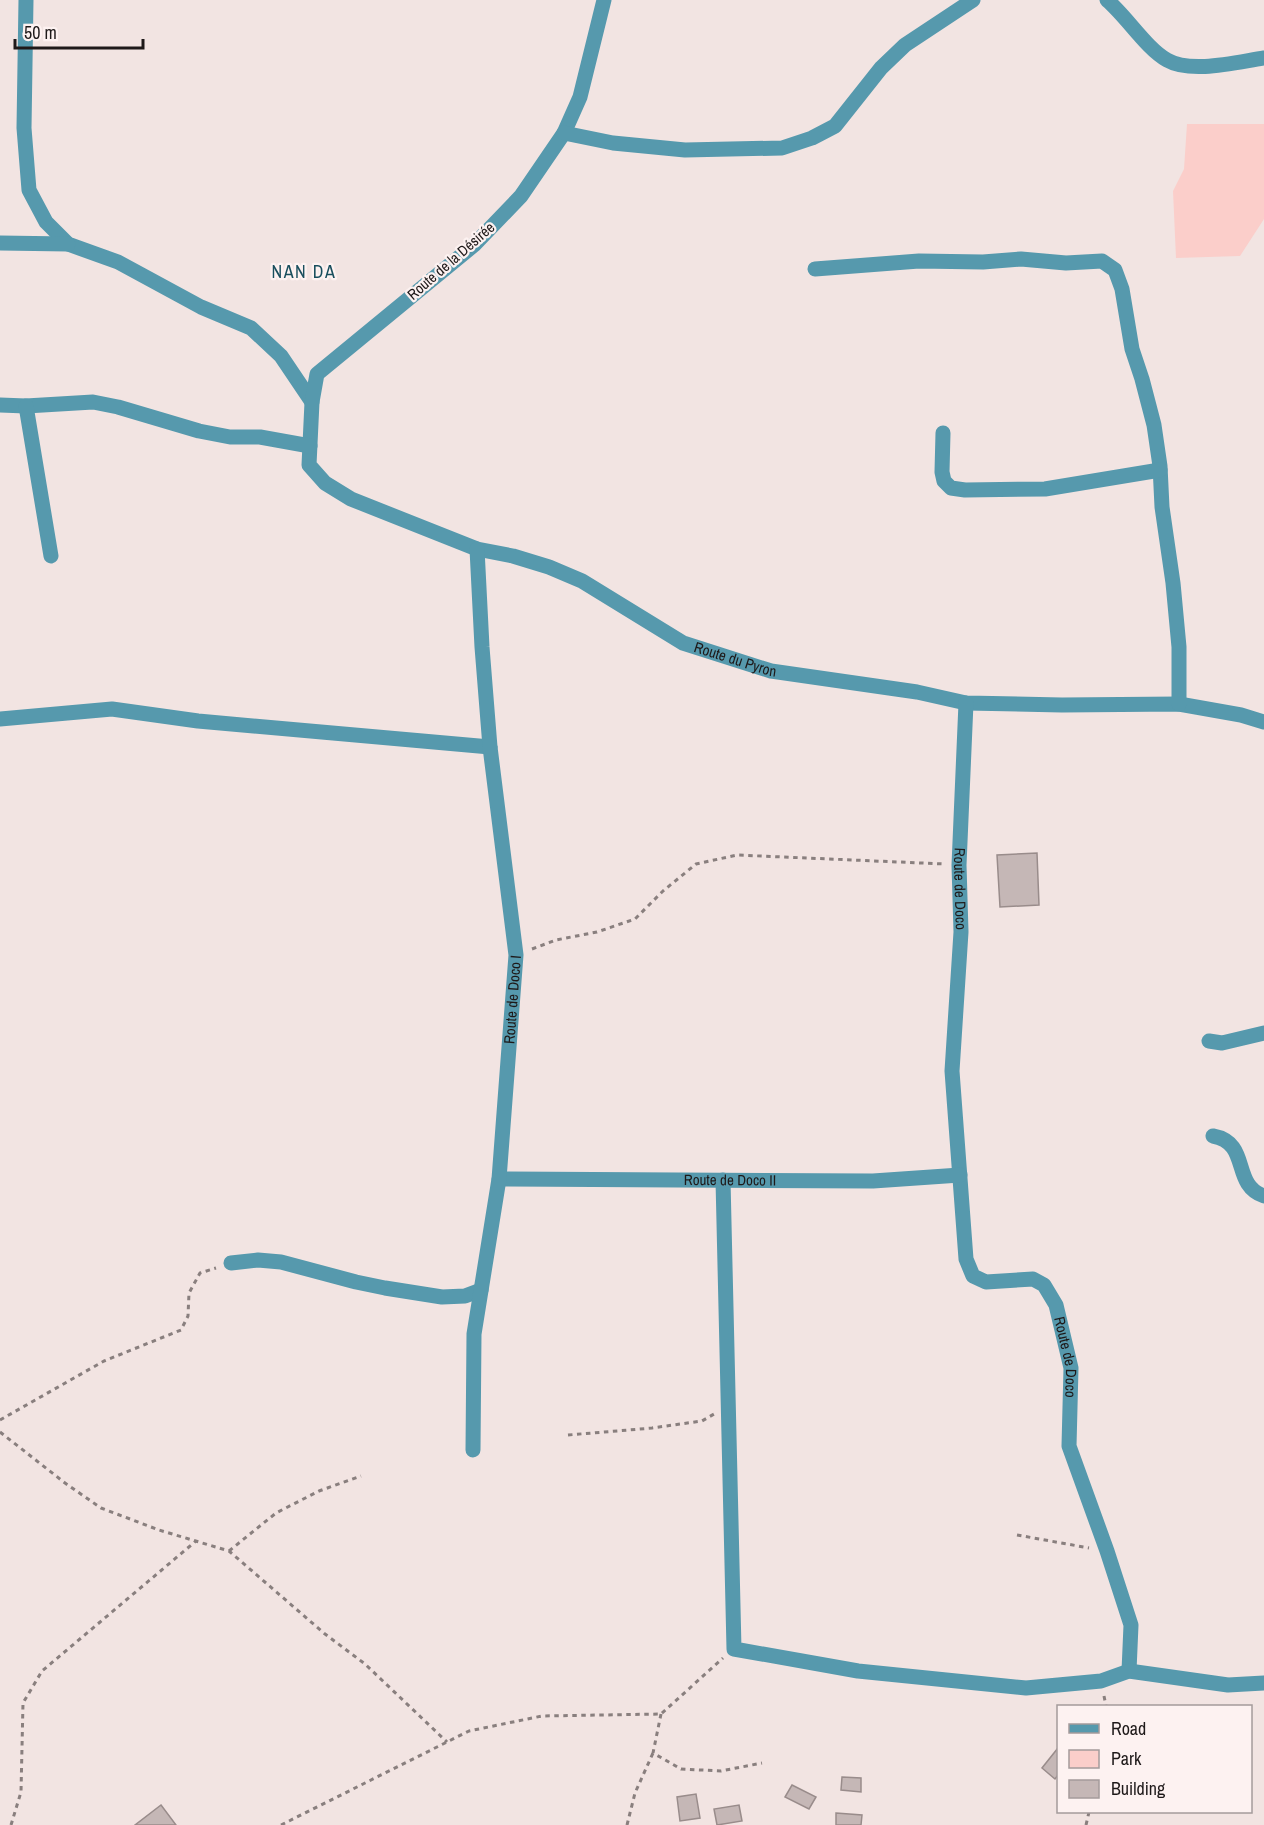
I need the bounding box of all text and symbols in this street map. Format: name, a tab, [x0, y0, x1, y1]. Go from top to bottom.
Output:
scale bar	[15, 12, 142, 50]
text: 50 m	[24, 20, 57, 45]
street label: Route de la Désirée	[402, 217, 499, 304]
district label: NAN DA	[272, 259, 336, 284]
street label: Route du Pyron	[692, 636, 778, 682]
street label: Route de Doco	[949, 847, 972, 930]
street label: Route de Doco I	[498, 954, 526, 1045]
street label: Route de Doco II	[684, 1169, 776, 1190]
street label: Route de Doco	[1049, 1314, 1082, 1398]
legend	[1057, 1705, 1252, 1813]
text: Road	[1111, 1716, 1146, 1741]
text: Park	[1111, 1746, 1142, 1771]
text: Building	[1111, 1776, 1166, 1801]

